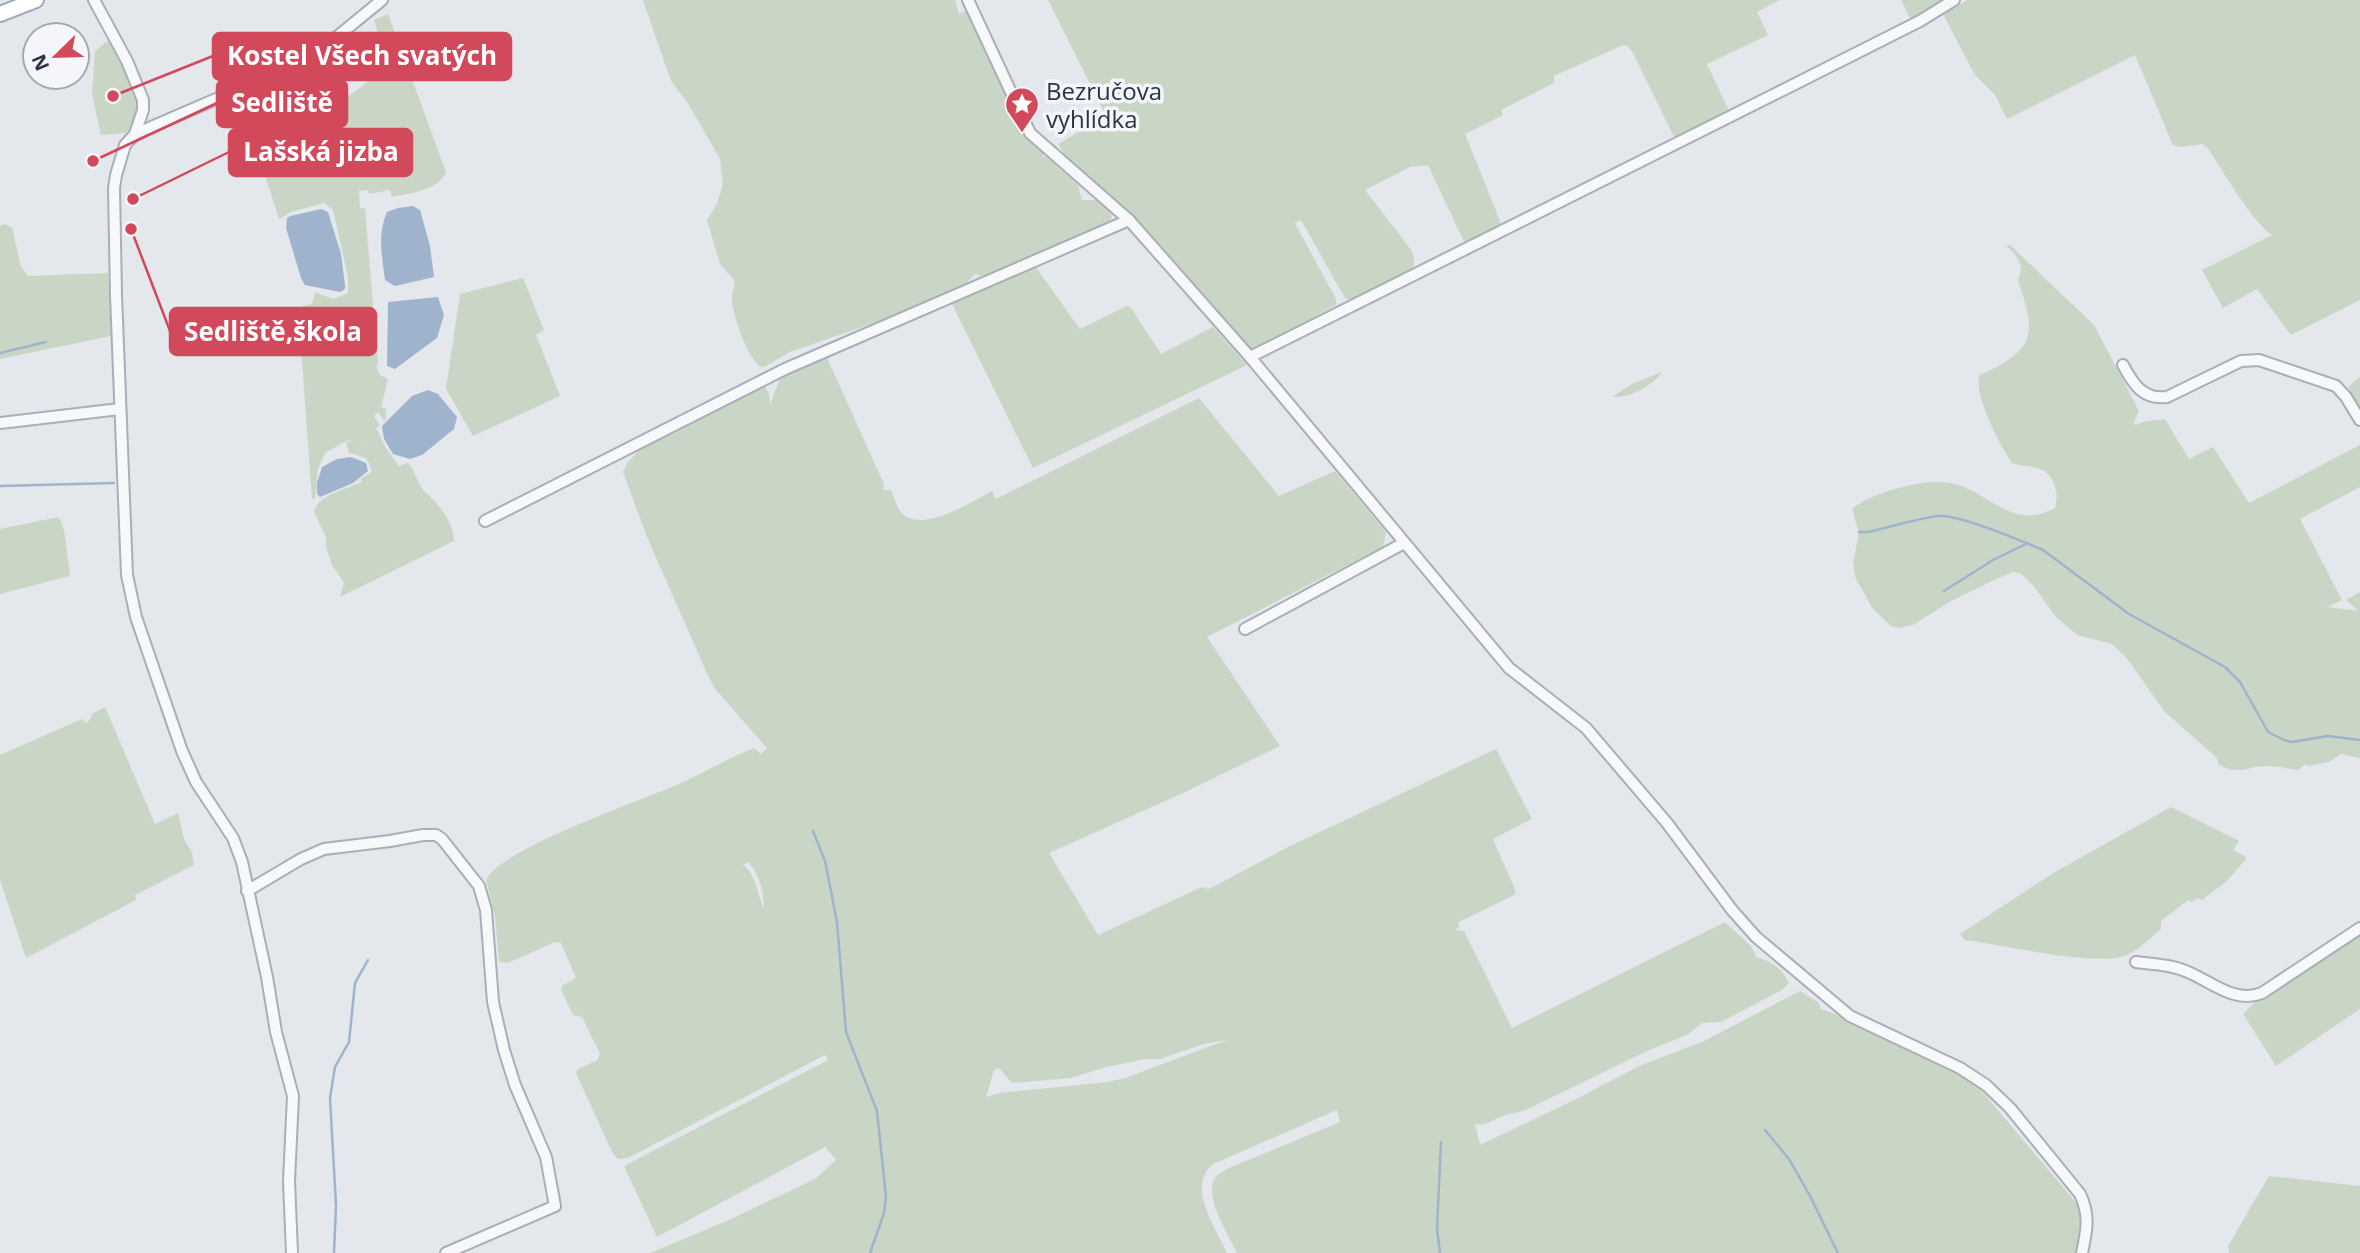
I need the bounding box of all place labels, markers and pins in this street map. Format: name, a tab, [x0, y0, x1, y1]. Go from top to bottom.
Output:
callout: Kostel Všech svatých	[213, 33, 511, 80]
place label: Bezručova vyhlídka	[1046, 74, 1162, 135]
callout: Sedliště	[217, 80, 347, 127]
place icon: Bezručova vyhlídka	[1003, 85, 1041, 134]
callout: Lašská jizba	[229, 129, 412, 176]
callout: Sedliště,škola	[170, 308, 376, 355]

